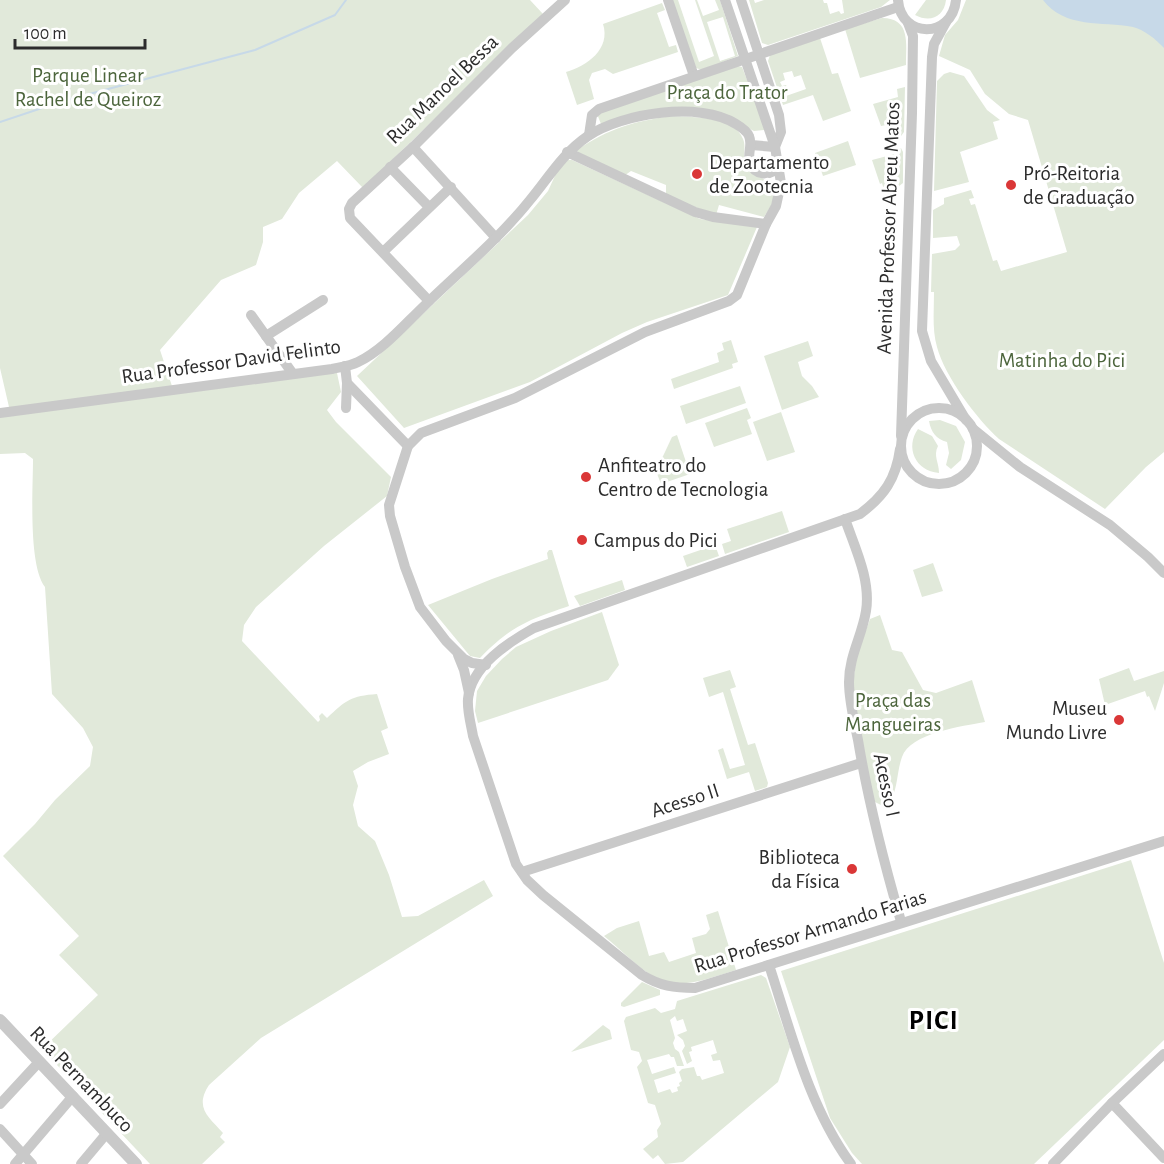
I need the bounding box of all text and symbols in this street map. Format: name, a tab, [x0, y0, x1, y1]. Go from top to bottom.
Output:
scale bar	[15, 12, 146, 50]
text: 100 m	[24, 25, 67, 43]
street label: Rua Manoel Bessa	[382, 31, 503, 148]
park label: Parque Linear Rachel de Queiroz	[15, 65, 161, 110]
park label: Praça do Trator	[666, 82, 788, 103]
street label: Avenida Professor Abreu Matos	[874, 101, 903, 355]
place label: Departamento de Zootecnia	[709, 152, 829, 197]
place label: Pró-Reitoria de Graduação	[1023, 163, 1135, 208]
marker: Departamento de Zootecnia	[690, 167, 704, 181]
marker: Pró-Reitoria de Graduação	[1004, 178, 1018, 192]
street label: Rua Professor David Felinto	[120, 336, 342, 387]
park label: Matinha do Pici	[999, 350, 1125, 371]
place label: Anfiteatro do Centro de Tecnologia	[598, 455, 769, 500]
marker: Anfiteatro do Centro de Tecnologia	[579, 470, 593, 484]
place label: Campus do Pici	[594, 530, 718, 551]
marker: Campus do Pici	[575, 533, 589, 547]
park label: Praça das Mangueiras	[845, 690, 941, 735]
place label: Museu Mundo Livre	[1006, 698, 1107, 743]
marker: Museu Mundo Livre	[1112, 713, 1126, 727]
street label: Acesso I	[870, 751, 903, 819]
street label: Acesso II	[649, 780, 722, 821]
place label: Biblioteca da Física	[759, 847, 840, 892]
marker: Biblioteca da Física	[845, 862, 859, 876]
street label: Rua Professor Armando Farias	[691, 886, 929, 977]
district label: PICI	[909, 1007, 959, 1034]
street label: Rua Pernambuco	[26, 1022, 137, 1137]

